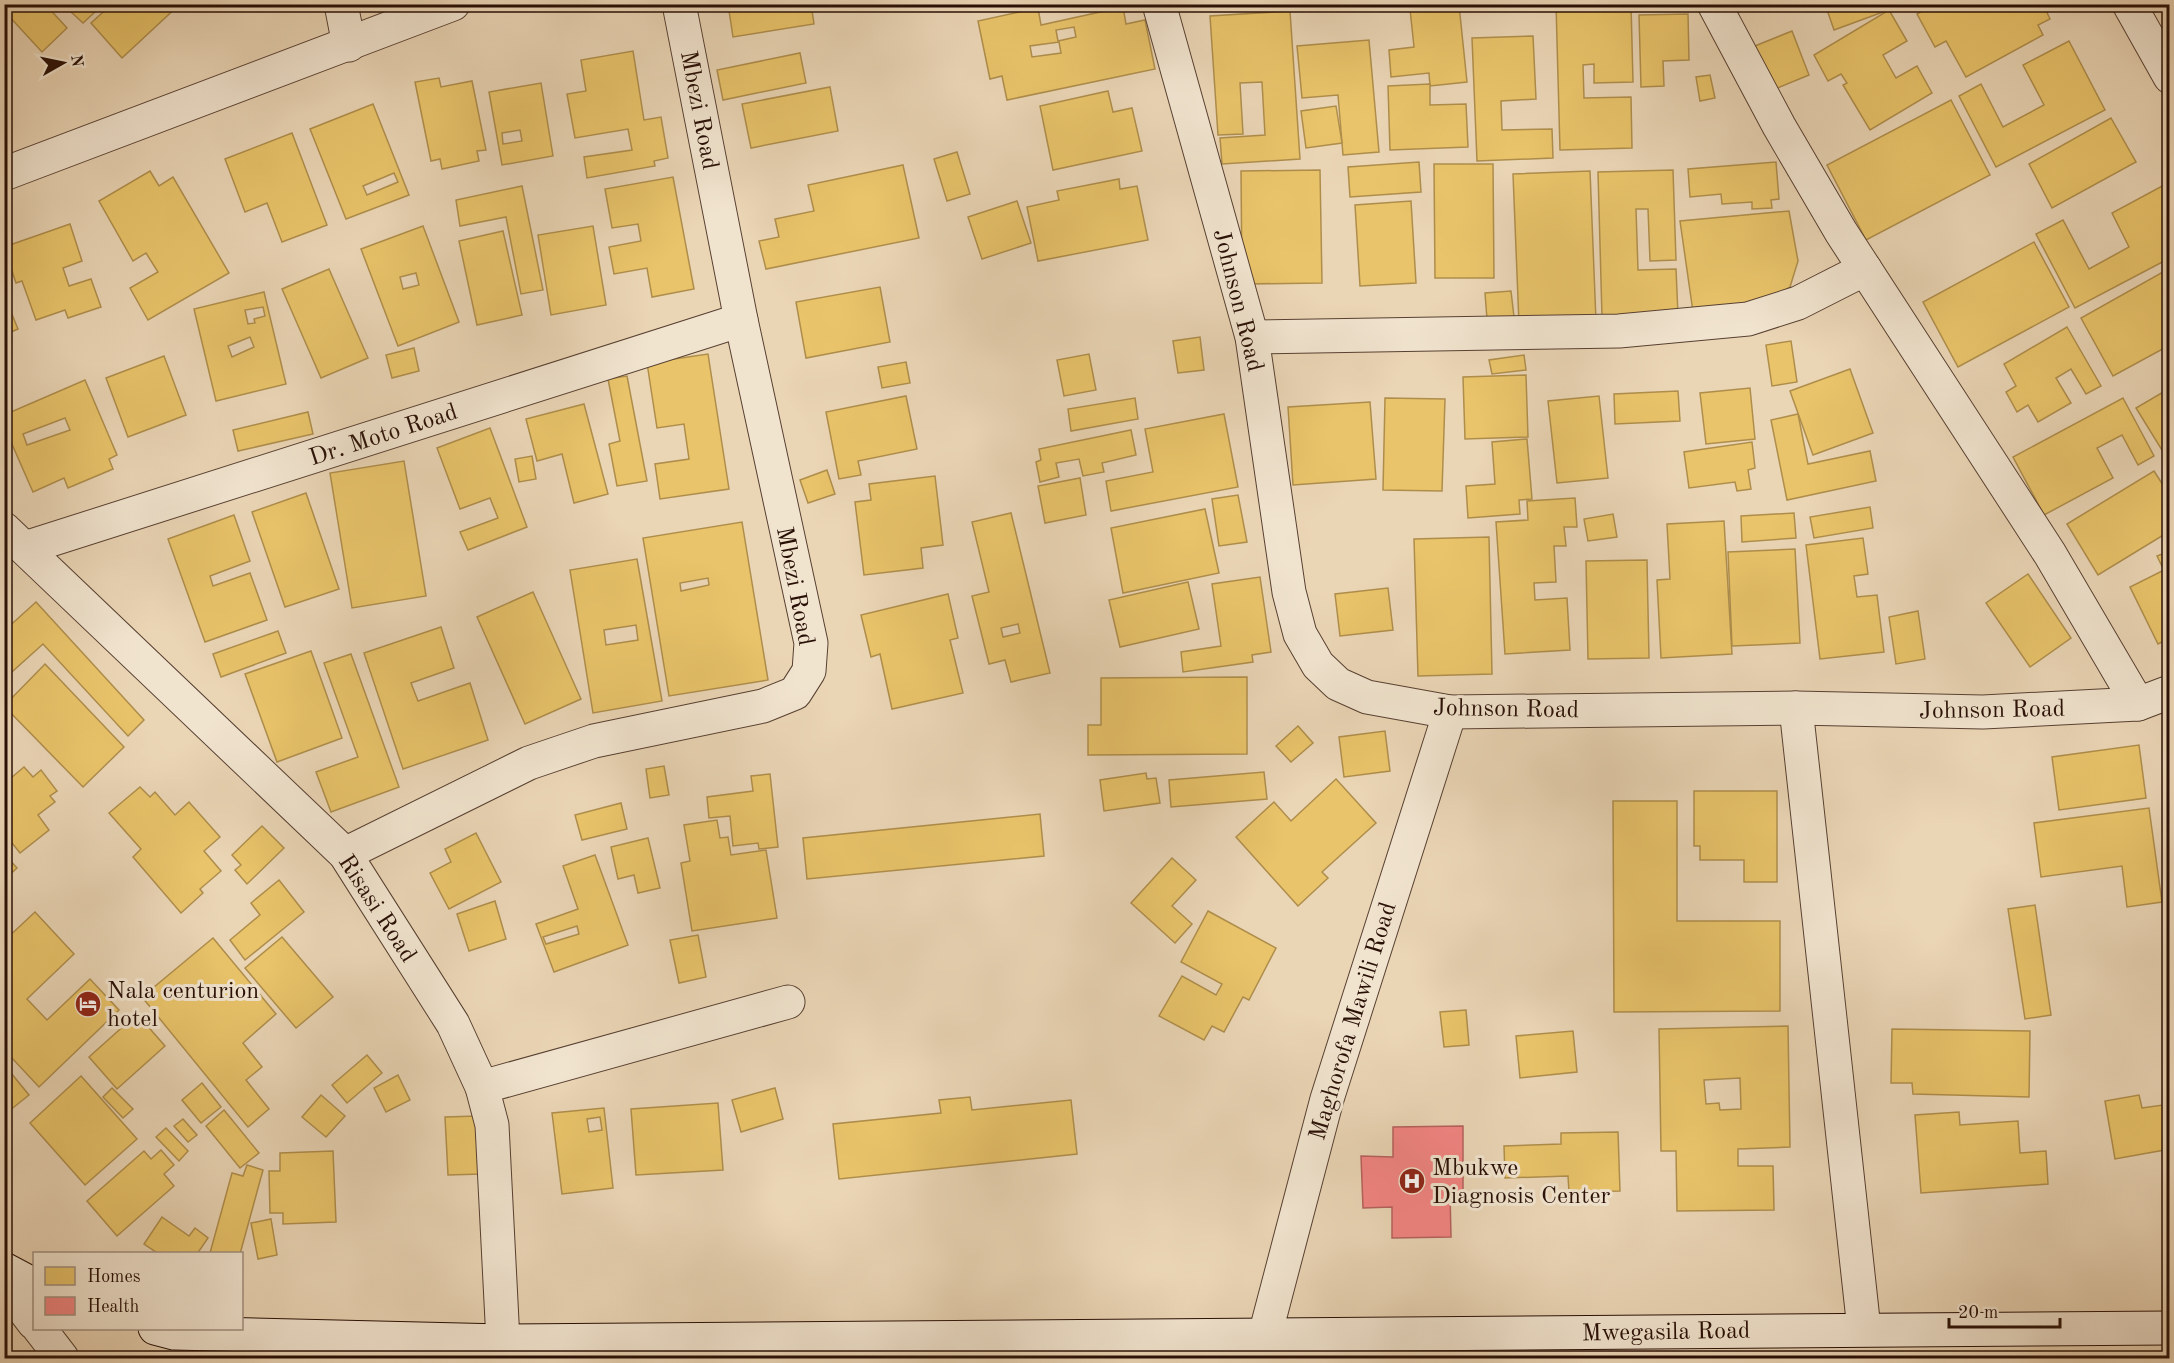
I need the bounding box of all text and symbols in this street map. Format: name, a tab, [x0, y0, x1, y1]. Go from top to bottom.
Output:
north arrow	[33, 33, 93, 93]
street label: Mbezi Road	[675, 49, 721, 172]
text: N	[67, 54, 85, 69]
street label: Johnson Road	[1208, 227, 1266, 374]
street label: Dr. Moto Road	[306, 401, 461, 471]
street label: Mbezi Road	[771, 525, 817, 648]
street label: Johnson Road	[1433, 697, 1579, 723]
street label: Johnson Road	[1919, 698, 2065, 724]
street label: Risasi Road	[333, 851, 420, 967]
street label: Maghorofa Mawili Road	[1306, 900, 1402, 1144]
place label: Nala centurion hotel	[107, 980, 259, 1032]
hotel icon: Nala centurion hotel	[73, 989, 103, 1019]
place label: Mbukwe Diagnosis Center	[1432, 1157, 1610, 1209]
hospital icon: Mbukwe Diagnosis Center	[1397, 1166, 1427, 1196]
legend	[33, 1252, 243, 1330]
text: Homes	[87, 1268, 141, 1286]
scale bar	[1949, 1291, 2060, 1329]
text: Health	[87, 1298, 140, 1316]
text: 20 m	[1958, 1304, 1998, 1322]
street label: Mwegasila Road	[1581, 1320, 1751, 1346]

